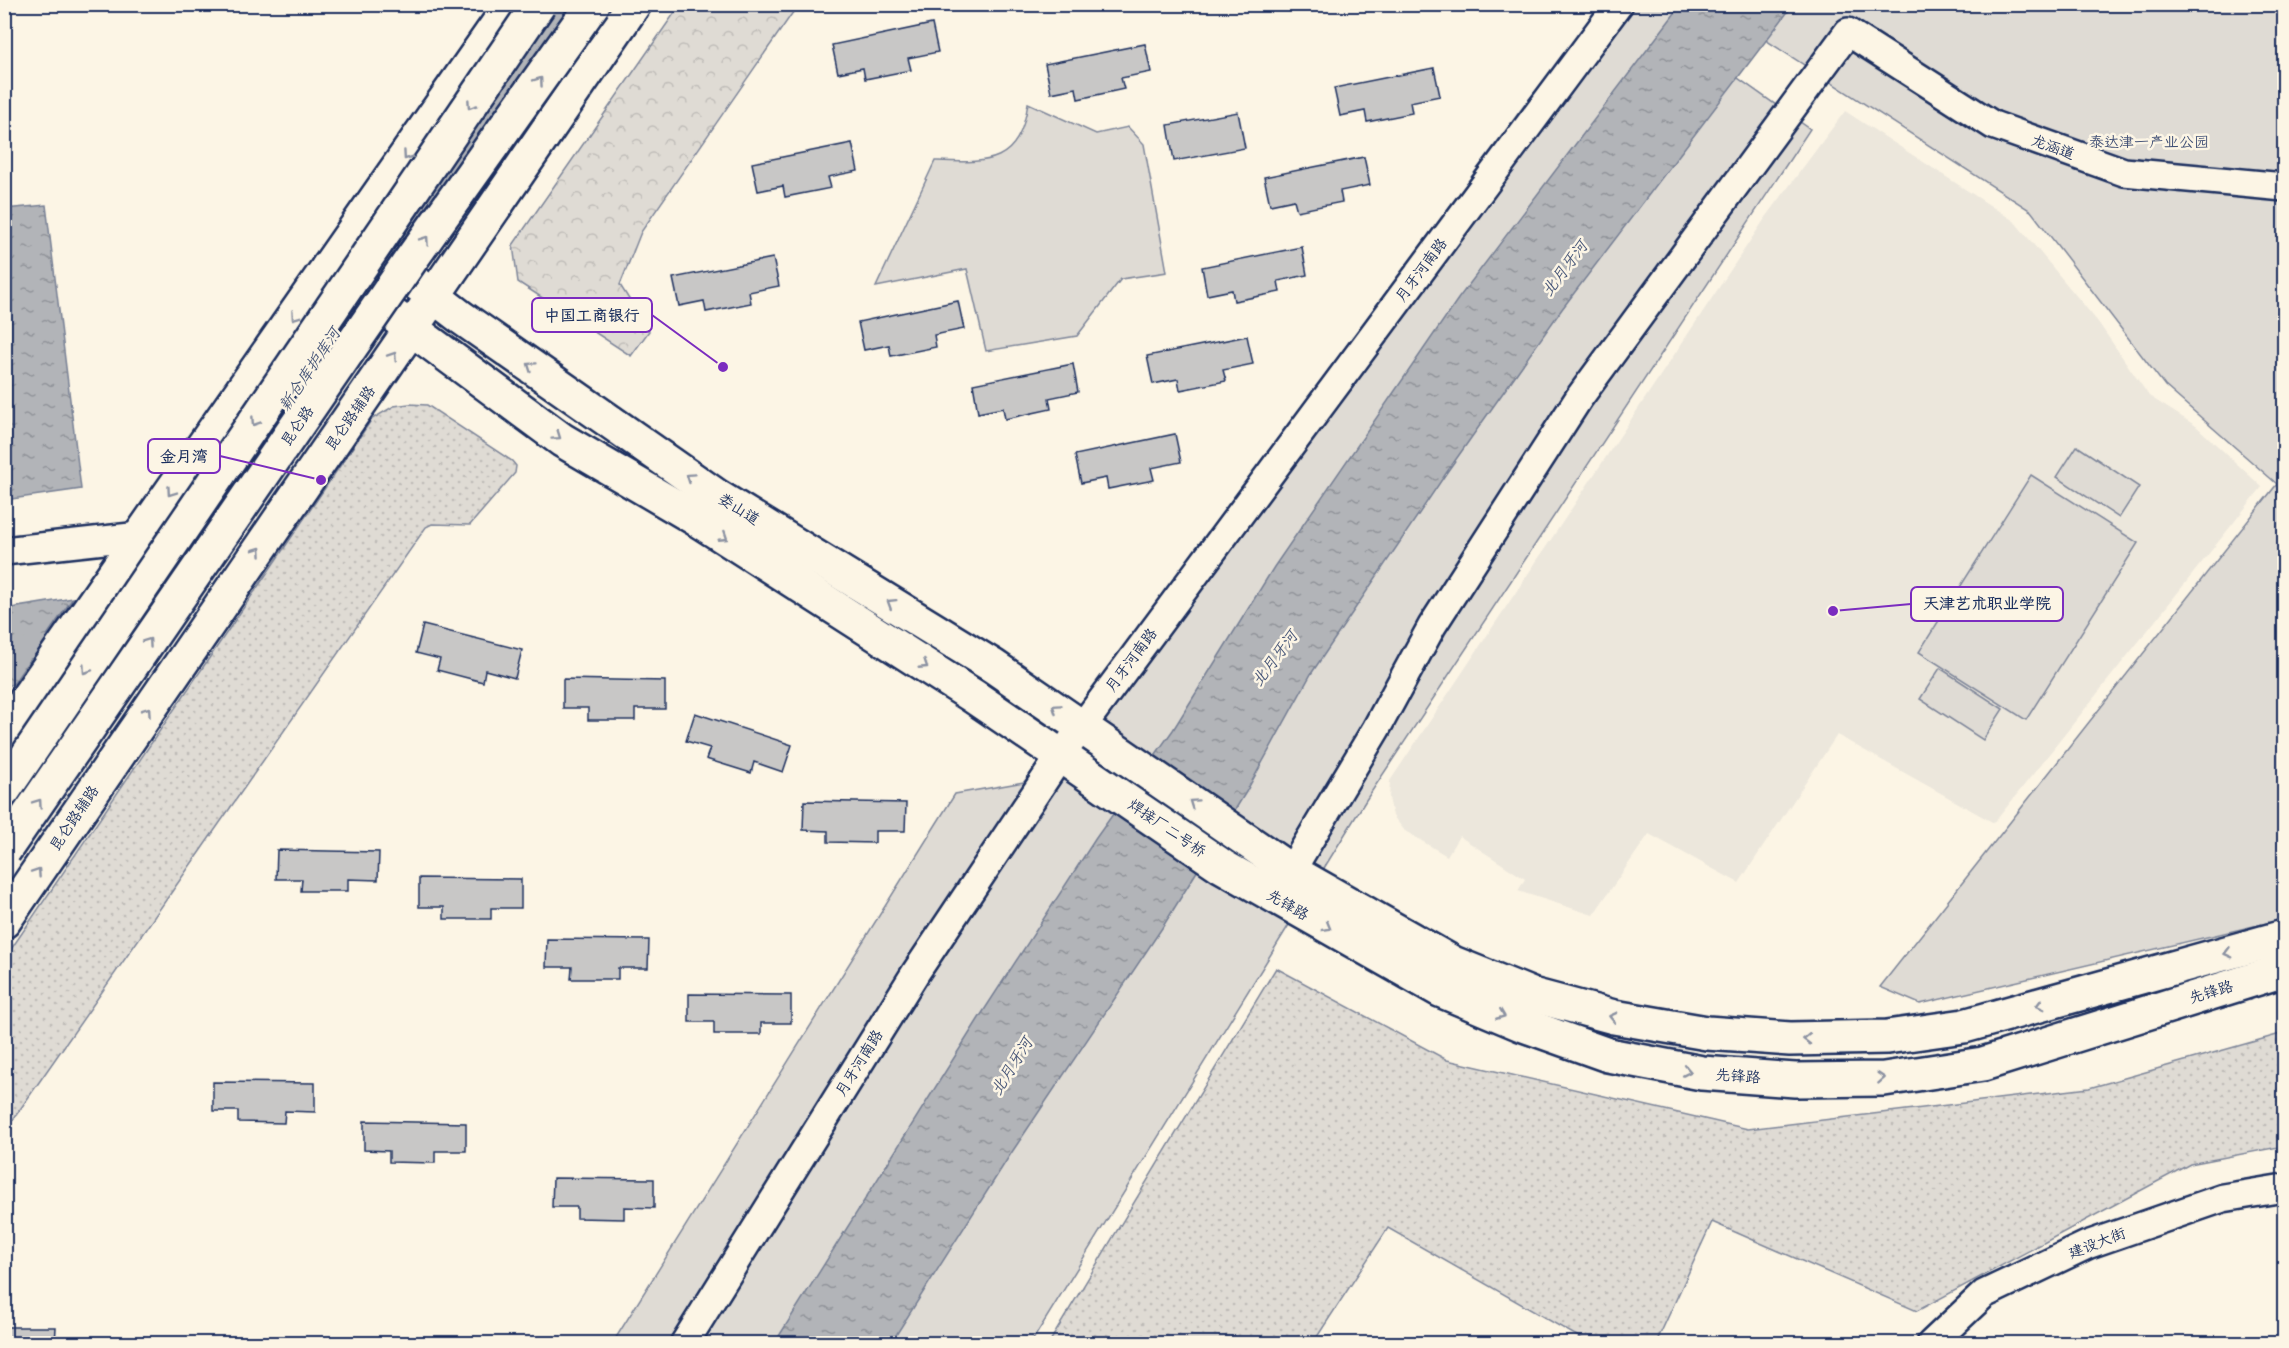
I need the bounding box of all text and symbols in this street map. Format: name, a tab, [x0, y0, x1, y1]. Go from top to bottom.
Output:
one-way arrow	[532, 76, 543, 87]
one-way arrow	[467, 98, 478, 109]
street label: 龙涵道	[2028, 131, 2077, 164]
park label: 泰达津一产业公园	[2089, 133, 2209, 152]
one-way arrow	[403, 149, 414, 160]
one-way arrow	[418, 235, 429, 246]
street label: 月牙河南路	[1391, 235, 1452, 306]
water label: 北月牙河	[1538, 235, 1594, 300]
callout: 中国工商银行	[532, 298, 652, 332]
text: 中国工商银行	[544, 307, 640, 326]
one-way arrow	[291, 309, 302, 320]
water label: 新仓库护库河	[276, 322, 347, 415]
one-way arrow	[386, 352, 397, 363]
one-way arrow	[526, 362, 537, 373]
street label: 昆仑路辅路	[321, 382, 380, 454]
street label: 昆仑路	[277, 402, 318, 450]
one-way arrow	[251, 416, 262, 427]
one-way arrow	[551, 429, 562, 440]
callout: 金月湾	[148, 439, 220, 473]
text: 金月湾	[160, 448, 208, 467]
one-way arrow	[686, 473, 697, 484]
one-way arrow	[167, 486, 178, 497]
street label: 娄山道	[715, 489, 763, 529]
one-way arrow	[718, 529, 728, 541]
one-way arrow	[251, 547, 262, 558]
callout: 天津艺术职业学院	[1911, 587, 2063, 621]
text: 天津艺术职业学院	[1923, 595, 2051, 614]
one-way arrow	[887, 599, 897, 611]
street label: 月牙河南路	[1101, 625, 1162, 696]
water label: 北月牙河	[1248, 625, 1304, 690]
one-way arrow	[141, 638, 152, 649]
one-way arrow	[918, 657, 928, 669]
one-way arrow	[82, 664, 93, 675]
one-way arrow	[1051, 704, 1062, 715]
one-way arrow	[140, 707, 151, 718]
street label: 昆仑路辅路	[46, 782, 103, 855]
street label: 焊接厂二号桥	[1124, 795, 1209, 861]
one-way arrow	[31, 799, 42, 810]
one-way arrow	[1189, 799, 1200, 810]
one-way arrow	[30, 868, 41, 879]
street label: 先锋路	[1264, 886, 1312, 925]
one-way arrow	[1321, 920, 1331, 932]
one-way arrow	[2223, 946, 2234, 958]
street label: 先锋路	[2187, 977, 2235, 1008]
one-way arrow	[2035, 997, 2045, 1010]
one-way arrow	[1494, 1008, 1505, 1020]
one-way arrow	[1609, 1011, 1619, 1024]
street label: 月牙河南路	[831, 1026, 887, 1100]
water label: 北月牙河	[987, 1032, 1039, 1099]
one-way arrow	[1802, 1033, 1811, 1045]
one-way arrow	[1682, 1064, 1692, 1077]
street label: 先锋路	[1715, 1065, 1761, 1088]
one-way arrow	[1877, 1072, 1886, 1085]
street label: 建设大街	[2066, 1224, 2129, 1263]

